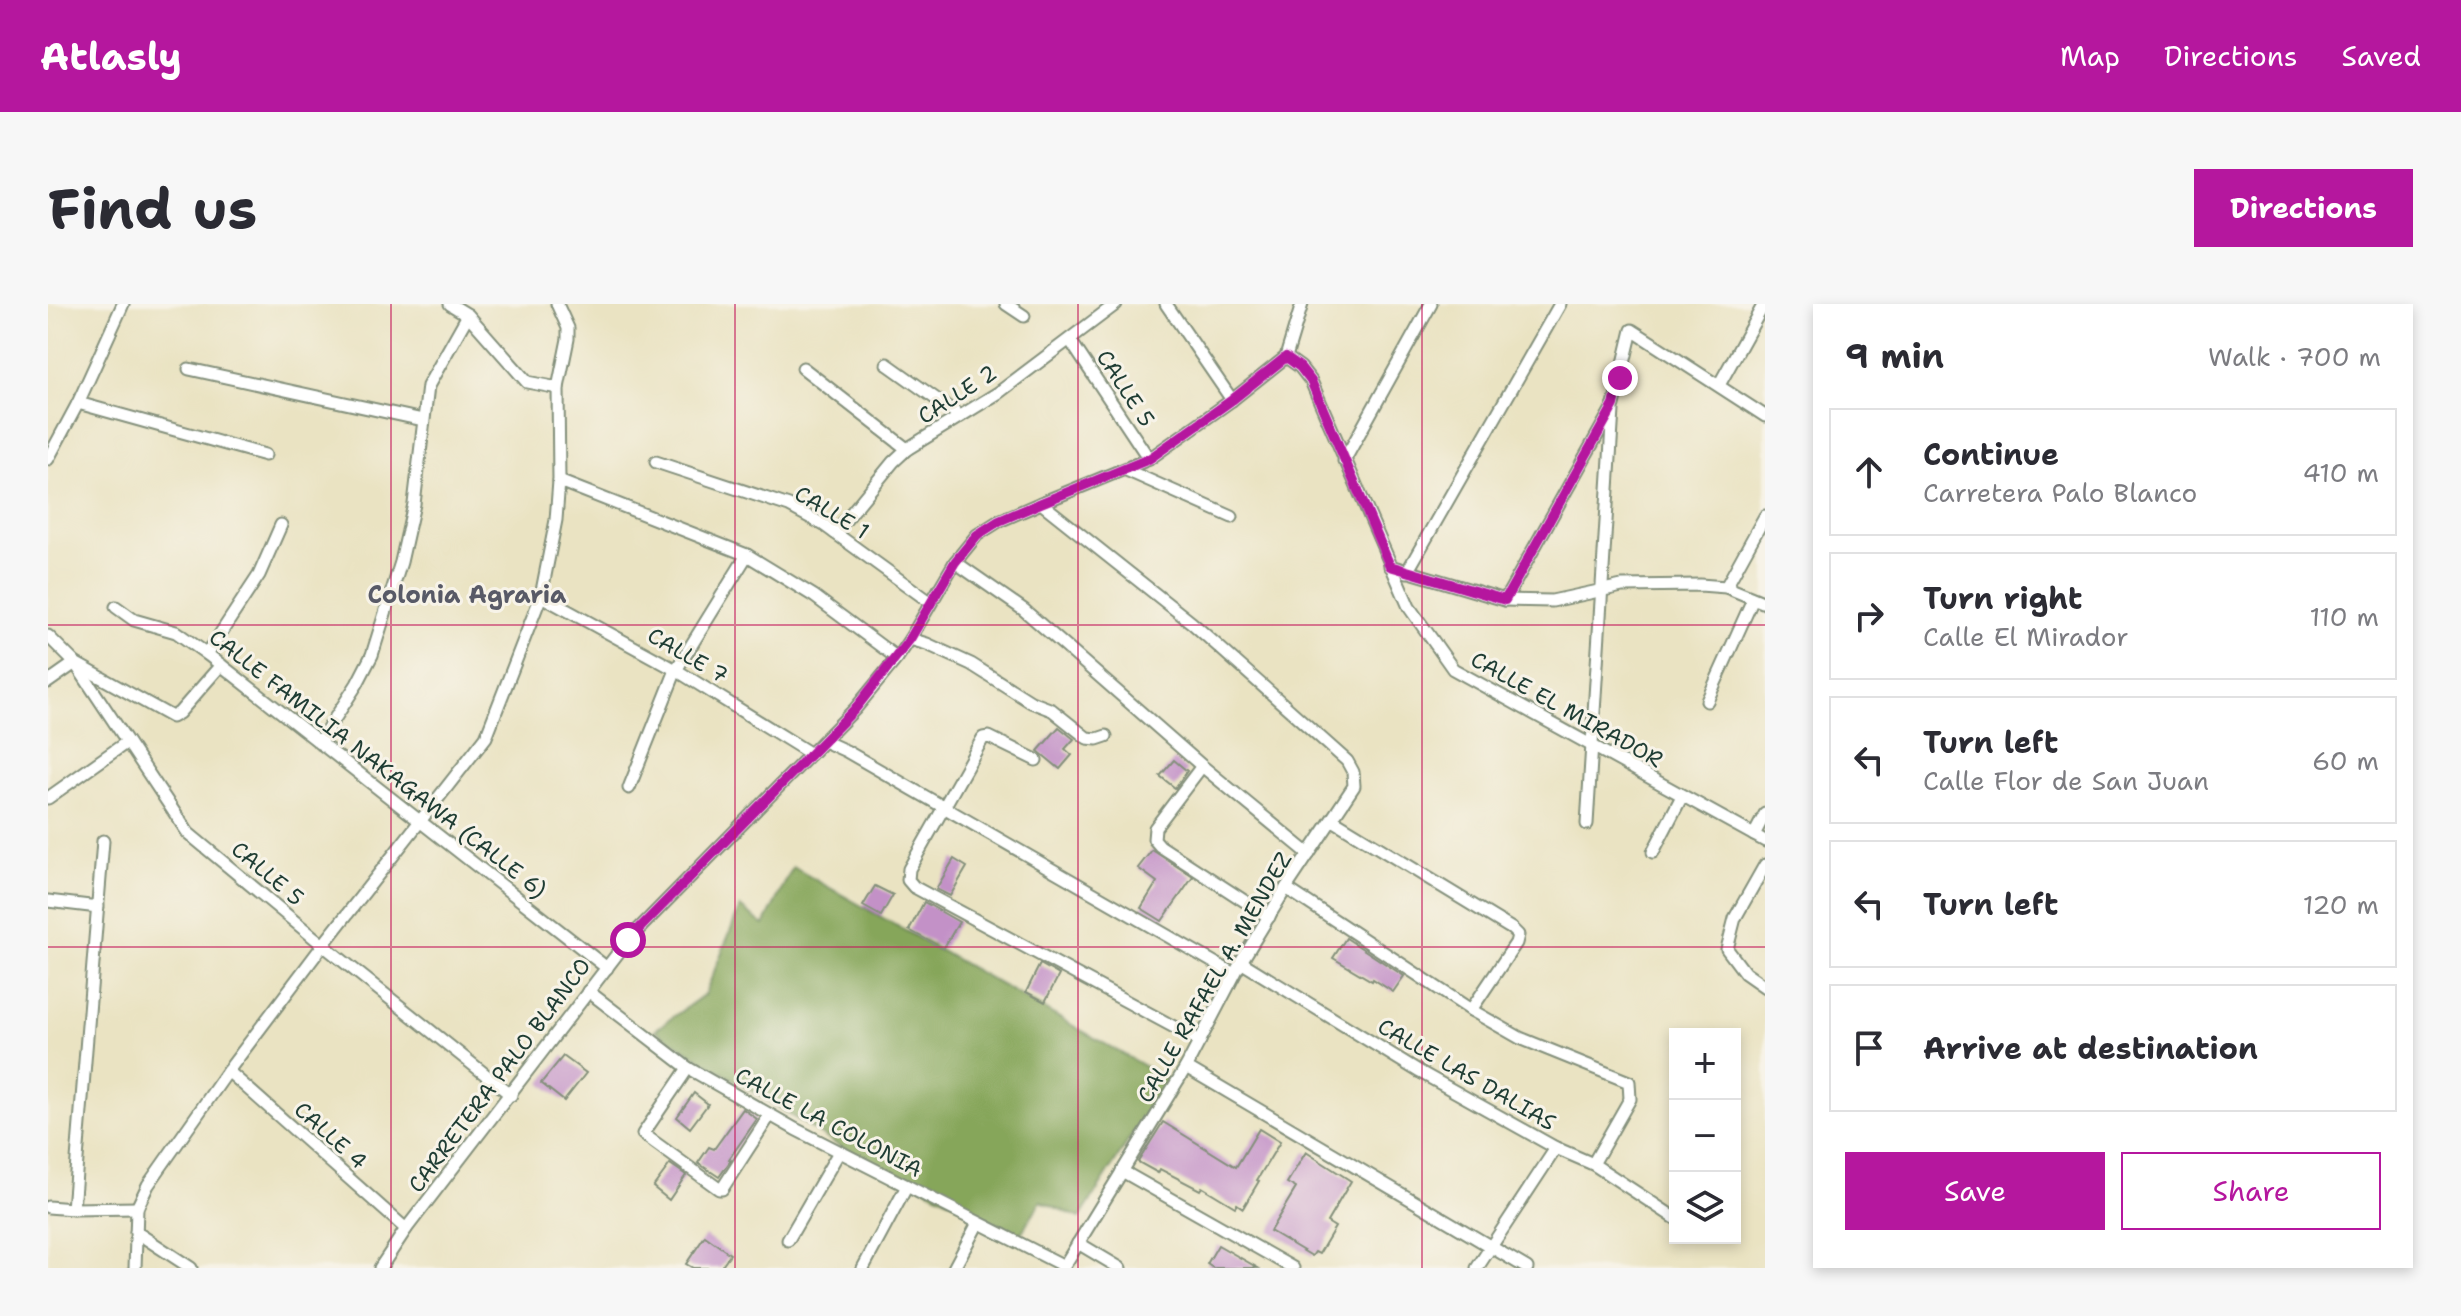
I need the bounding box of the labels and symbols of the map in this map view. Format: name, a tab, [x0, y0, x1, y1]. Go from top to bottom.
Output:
street label: CALLE 5	[1090, 344, 1161, 432]
street label: CALLE 2	[912, 358, 1002, 431]
route end	[1602, 360, 1638, 396]
street label: CALLE 1	[789, 479, 874, 546]
district label: Colonia Agraria	[368, 579, 567, 611]
street label: CALLE 7	[642, 621, 733, 690]
street label: CALLE FAMILIA NAKAGAWA (CALLE 6)	[203, 623, 552, 904]
street label: CALLE EL MIRADOR	[1466, 645, 1668, 774]
street label: CALLE 5	[225, 835, 310, 912]
street label: CALLE RAFAEL A. MENDEZ	[1131, 847, 1298, 1108]
route start	[610, 922, 646, 958]
street label: CARRETERA PALO BLANCO	[402, 952, 597, 1199]
street label: CALLE LAS DALIAS	[1372, 1012, 1561, 1137]
street label: CALLE LA COLONIA	[730, 1061, 927, 1184]
street label: CALLE 4	[288, 1095, 373, 1176]

